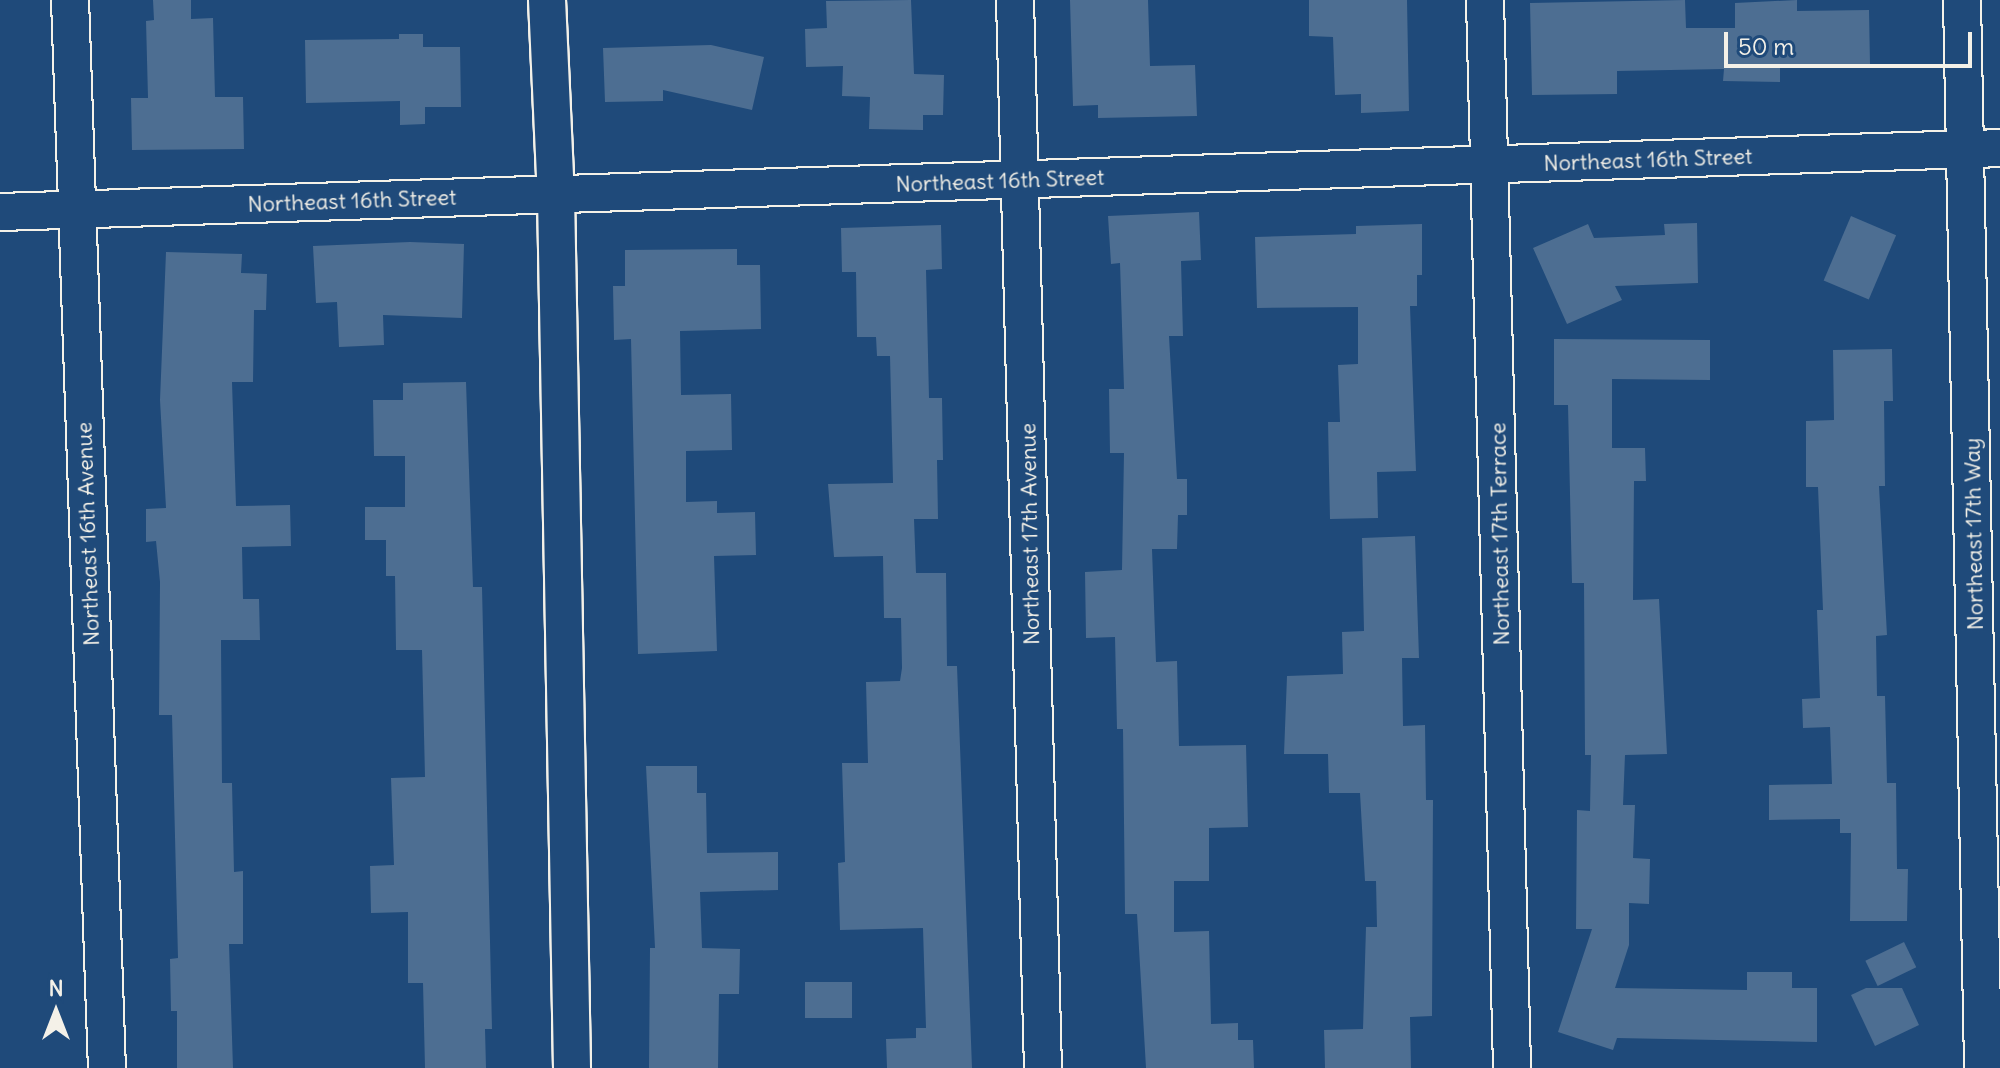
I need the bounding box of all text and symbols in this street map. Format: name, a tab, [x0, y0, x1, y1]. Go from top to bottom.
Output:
scale bar	[1728, 16, 1976, 66]
text: 50 m	[1738, 31, 1794, 61]
street label: Northeast 16th Street	[1543, 143, 1753, 177]
street label: Northeast 16th Street	[895, 164, 1105, 198]
street label: Northeast 16th Street	[247, 184, 457, 218]
street label: Northeast 16th Avenue	[71, 422, 105, 646]
street label: Northeast 17th Terrace	[1485, 422, 1515, 646]
street label: Northeast 17th Avenue	[1015, 423, 1045, 645]
street label: Northeast 17th Way	[1959, 437, 1989, 631]
north arrow	[16, 972, 96, 1052]
text: N	[48, 974, 64, 1002]

